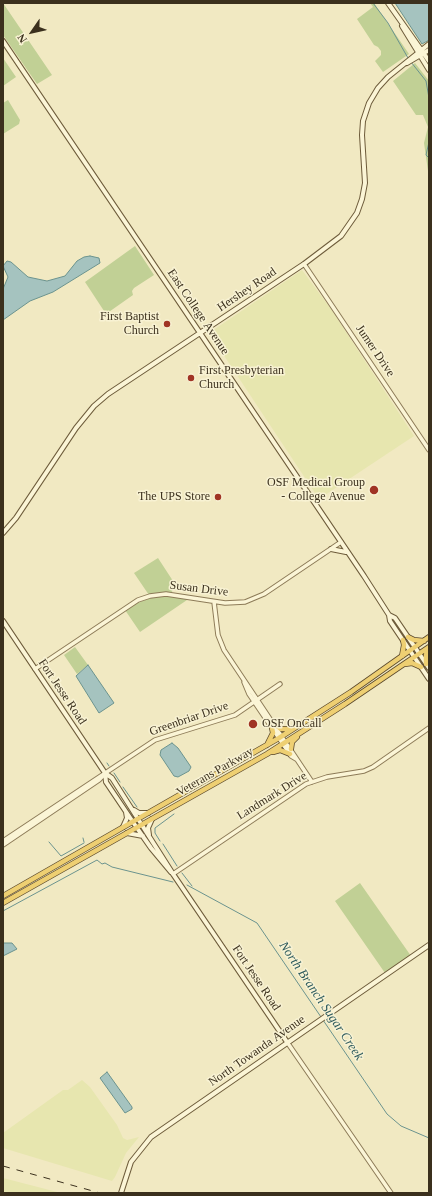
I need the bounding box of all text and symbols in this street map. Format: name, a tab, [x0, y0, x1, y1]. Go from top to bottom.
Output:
north arrow	[12, 12, 52, 52]
text: N	[15, 32, 29, 45]
street label: Hershey Road	[215, 265, 279, 315]
street label: East College Avenue	[164, 266, 232, 358]
place label: First Baptist Church	[100, 310, 159, 338]
marker: First Baptist Church	[162, 319, 172, 329]
street label: Jumer Drive	[352, 322, 398, 380]
place label: First Presbyterian Church	[199, 364, 284, 392]
marker: First Presbyterian Church	[186, 373, 196, 383]
place label: OSF Medical Group - College Avenue	[267, 476, 365, 504]
marker: OSF Medical Group - College Avenue	[368, 484, 380, 496]
place label: The UPS Store	[138, 490, 210, 504]
marker: The UPS Store	[213, 492, 223, 502]
street label: Susan Drive	[169, 578, 229, 600]
street label: Fort Jesse Road	[35, 656, 89, 728]
street label: Greenbriar Drive	[148, 699, 230, 739]
place label: OSF OnCall	[262, 717, 322, 731]
marker: OSF OnCall	[247, 718, 259, 730]
street label: Veterans Parkway	[174, 744, 256, 800]
street label: Landmark Drive	[234, 769, 310, 823]
water label: North Branch Sugar Creek	[275, 939, 367, 1063]
street label: Fort Jesse Road	[229, 942, 283, 1014]
street label: North Towanda Avenue	[206, 1012, 308, 1090]

